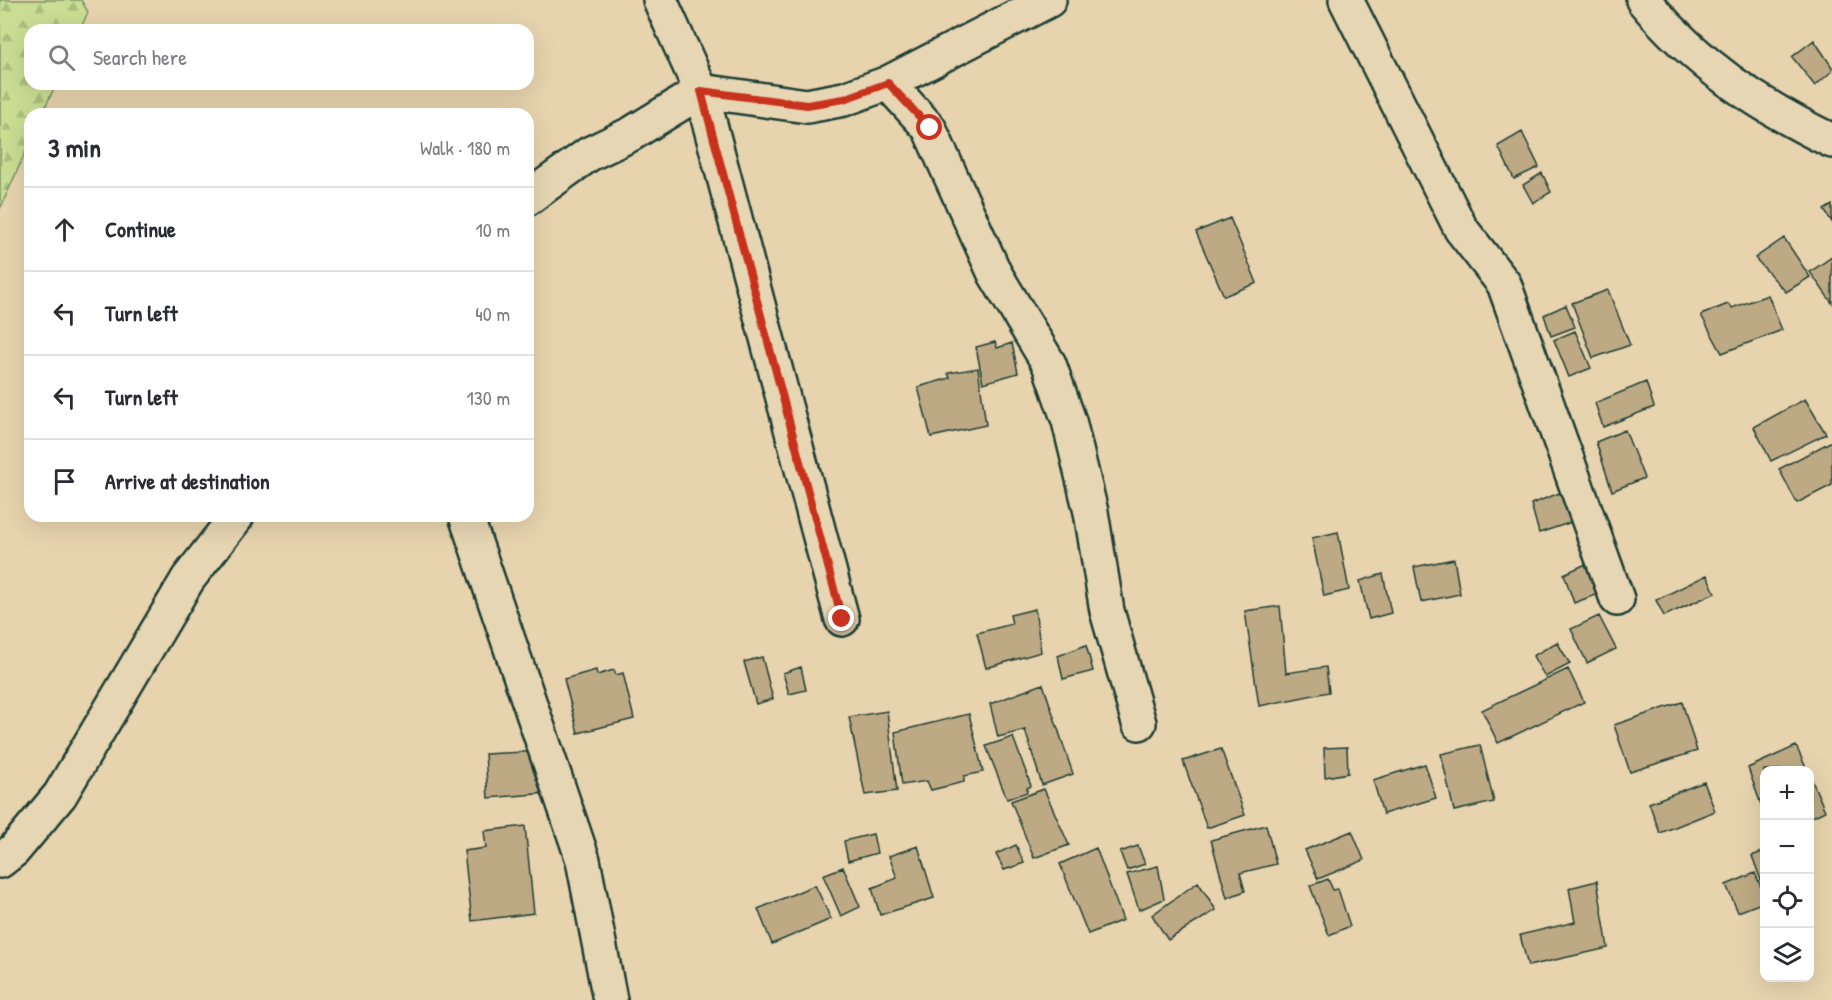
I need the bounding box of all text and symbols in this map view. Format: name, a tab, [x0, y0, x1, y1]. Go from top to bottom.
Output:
search box	[24, 24, 534, 90]
icon: search	[45, 41, 78, 74]
text: Search here	[93, 42, 187, 72]
route start	[916, 114, 942, 140]
text: 3 min	[48, 130, 101, 165]
text: Walk · 180 m	[420, 134, 510, 161]
icon: ahead	[48, 213, 81, 246]
text: Continue	[105, 214, 176, 244]
text: 10 m	[476, 216, 510, 243]
icon: left	[48, 297, 81, 330]
text: Turn left	[105, 298, 178, 328]
text: 40 m	[475, 300, 510, 327]
icon: left	[48, 381, 81, 414]
text: Turn left	[105, 382, 178, 412]
text: 130 m	[467, 384, 510, 411]
icon: arrive	[48, 465, 81, 498]
text: Arrive at destination	[105, 466, 270, 496]
route end	[828, 605, 854, 631]
map controls	[1760, 766, 1814, 982]
button: +	[1760, 766, 1814, 820]
button: −	[1760, 820, 1814, 874]
button: locate	[1760, 874, 1814, 928]
button: layers	[1760, 928, 1814, 982]

